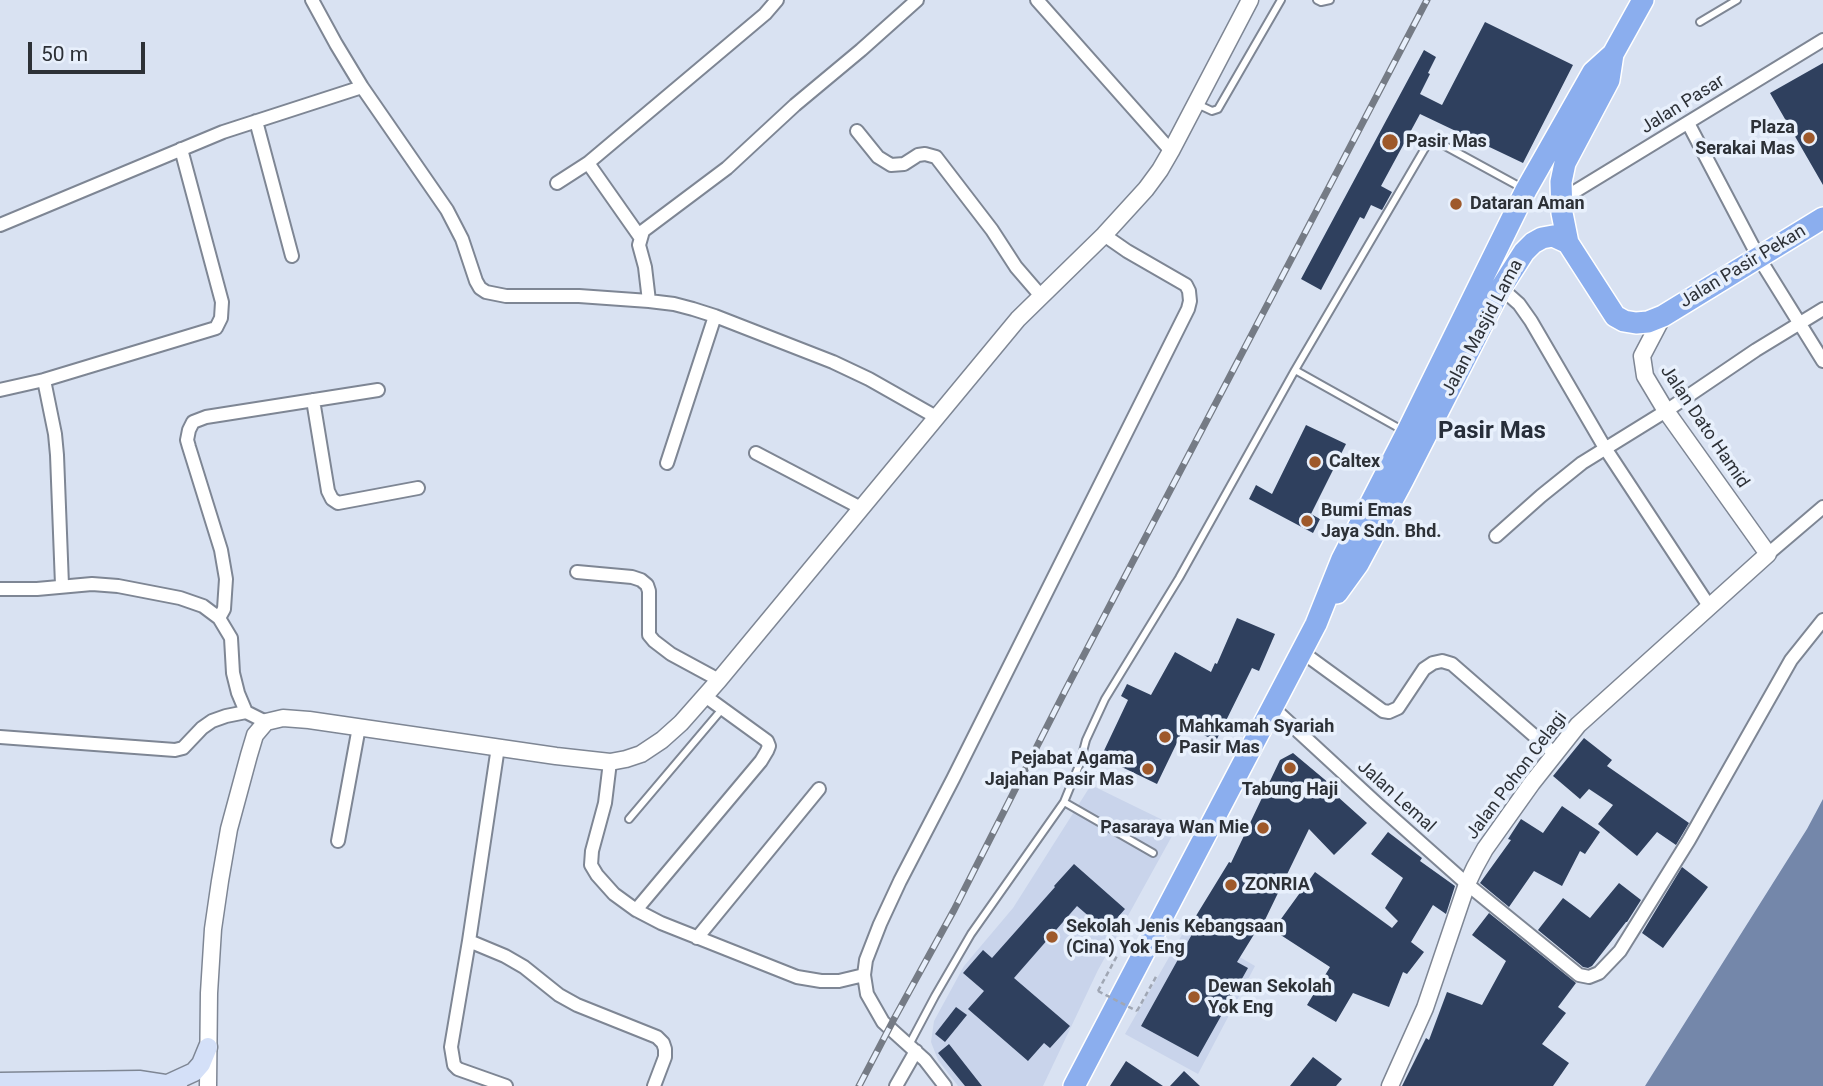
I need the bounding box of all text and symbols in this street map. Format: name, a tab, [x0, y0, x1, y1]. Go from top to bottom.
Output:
scale bar	[32, 28, 149, 72]
text: 50 m	[41, 42, 88, 66]
street label: Jalan Pasar	[1637, 71, 1729, 139]
place label: Plaza Serakai Mas	[1695, 117, 1795, 160]
marker: Plaza Serakai Mas	[1801, 130, 1817, 146]
place label: Pasir Mas	[1406, 131, 1487, 153]
marker: Pasir Mas	[1380, 132, 1400, 152]
place label: Dataran Aman	[1470, 193, 1585, 215]
marker: Dataran Aman	[1448, 196, 1464, 212]
street label: Jalan Pasir Pekan	[1676, 221, 1810, 313]
street label: Jalan Masjid Lama	[1438, 256, 1528, 400]
street label: Jalan Dato Hamid	[1655, 362, 1753, 492]
district label: Pasir Mas	[1438, 418, 1546, 446]
place label: Caltex	[1329, 451, 1380, 473]
marker: Caltex	[1307, 454, 1323, 470]
place label: Bumi Emas Jaya Sdn. Bhd.	[1321, 500, 1442, 542]
marker: Bumi Emas Jaya Sdn. Bhd.	[1299, 513, 1315, 529]
street label: Jalan Pohon Celagi	[1462, 708, 1572, 844]
place label: Mahkamah Syariah Pasir Mas	[1179, 716, 1334, 758]
marker: Mahkamah Syariah Pasir Mas	[1157, 729, 1173, 745]
place label: Pejabat Agama Jajahan Pasir Mas	[985, 748, 1134, 790]
street label: Jalan Lemal	[1353, 756, 1439, 838]
marker: Tabung Haji	[1282, 760, 1298, 776]
marker: Pejabat Agama Jajahan Pasir Mas	[1140, 761, 1156, 777]
place label: Tabung Haji	[1242, 779, 1338, 801]
place label: Pasaraya Wan Mie	[1100, 817, 1249, 839]
marker: Pasaraya Wan Mie	[1255, 820, 1271, 836]
place label: ZONRIA	[1245, 874, 1310, 896]
marker: ZONRIA	[1223, 877, 1239, 893]
place label: Sekolah Jenis Kebangsaan (Cina) Yok Eng	[1066, 916, 1284, 958]
marker: Sekolah Jenis Kebangsaan (Cina) Yok Eng	[1044, 929, 1060, 945]
place label: Dewan Sekolah Yok Eng	[1208, 976, 1332, 1018]
marker: Dewan Sekolah Yok Eng	[1186, 989, 1202, 1005]

